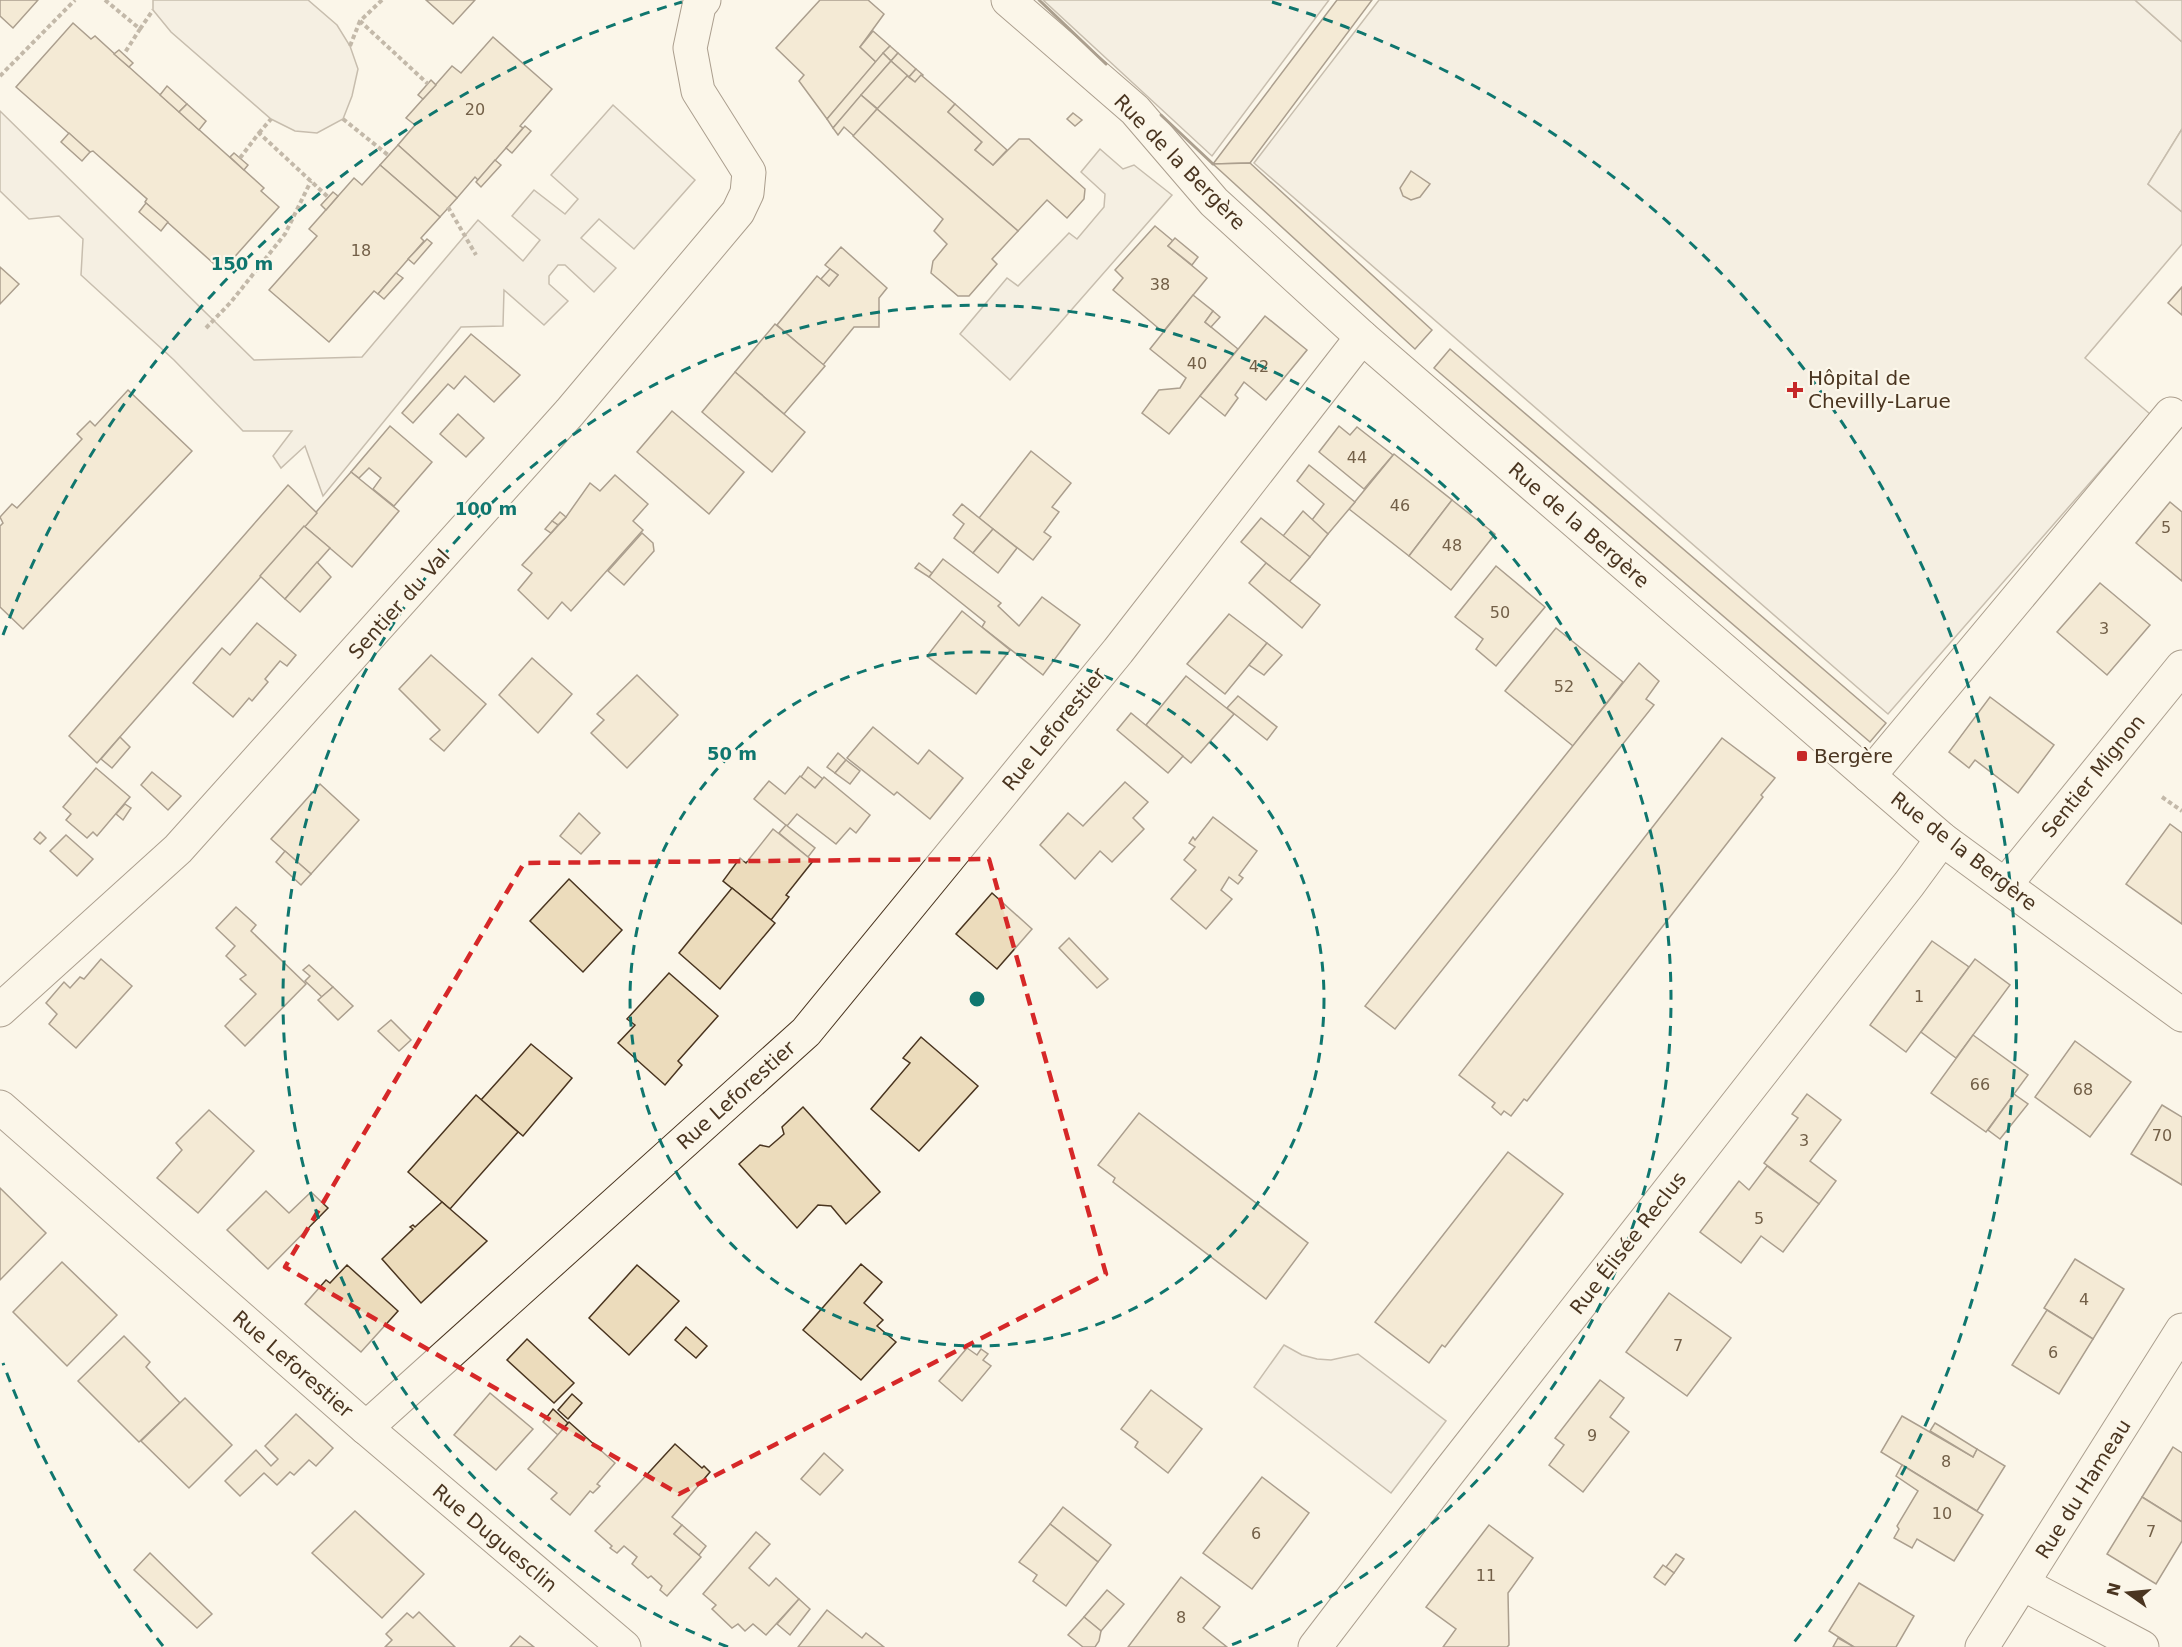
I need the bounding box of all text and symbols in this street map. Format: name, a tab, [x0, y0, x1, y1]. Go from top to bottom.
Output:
street label: Rue de la Bergère	[1109, 89, 1251, 235]
house number: 20	[465, 100, 485, 119]
house number: 18	[351, 241, 371, 260]
text: 150 m	[211, 253, 273, 274]
house number: 38	[1150, 275, 1170, 294]
house number: 40	[1187, 354, 1207, 373]
house number: 42	[1249, 357, 1269, 376]
place label: Hôpital de Chevilly-Larue	[1808, 366, 1951, 413]
marker: Hôpital de Chevilly-Larue	[1786, 381, 1804, 399]
house number: 44	[1347, 448, 1367, 467]
street label: Rue de la Bergère	[1504, 457, 1654, 593]
house number: 46	[1390, 496, 1410, 515]
text: 100 m	[455, 498, 517, 519]
house number: 5	[2161, 518, 2171, 537]
house number: 48	[1442, 536, 1462, 555]
street label: Sentier du Val	[343, 544, 455, 664]
house number: 50	[1490, 603, 1510, 622]
house number: 3	[2099, 619, 2109, 638]
street label: Rue Leforestier	[997, 662, 1111, 795]
house number: 52	[1554, 677, 1574, 696]
street label: Sentier Mignon	[2036, 710, 2150, 842]
text: 50 m	[707, 743, 757, 764]
place label: Bergère	[1814, 744, 1893, 768]
marker: Bergère	[1795, 749, 1809, 763]
street label: Rue de la Bergère	[1886, 786, 2042, 916]
house number: 1	[1914, 987, 1924, 1006]
centre of rings	[967, 989, 987, 1009]
street label: Rue Leforestier	[672, 1035, 801, 1154]
house number: 66	[1970, 1075, 1990, 1094]
house number: 68	[2073, 1080, 2093, 1099]
house number: 70	[2152, 1126, 2172, 1145]
house number: 3	[1799, 1131, 1809, 1150]
street label: Rue Élisée Reclus	[1565, 1167, 1691, 1319]
house number: 5	[1754, 1209, 1764, 1228]
house number: 4	[2079, 1290, 2089, 1309]
street label: Rue Leforestier	[228, 1305, 358, 1423]
house number: 7	[1673, 1336, 1683, 1355]
house number: 6	[2048, 1343, 2058, 1362]
street label: Rue du Hameau	[2030, 1415, 2136, 1563]
house number: 9	[1587, 1426, 1597, 1445]
house number: 8	[1941, 1452, 1951, 1471]
street label: Rue Duguesclin	[428, 1479, 562, 1597]
house number: 10	[1932, 1504, 1952, 1523]
house number: 7	[2146, 1522, 2156, 1541]
house number: 6	[1251, 1524, 1261, 1543]
north arrow	[2098, 1563, 2158, 1623]
house number: 11	[1476, 1566, 1496, 1585]
text: N	[2103, 1580, 2125, 1598]
house number: 8	[1176, 1608, 1186, 1627]

